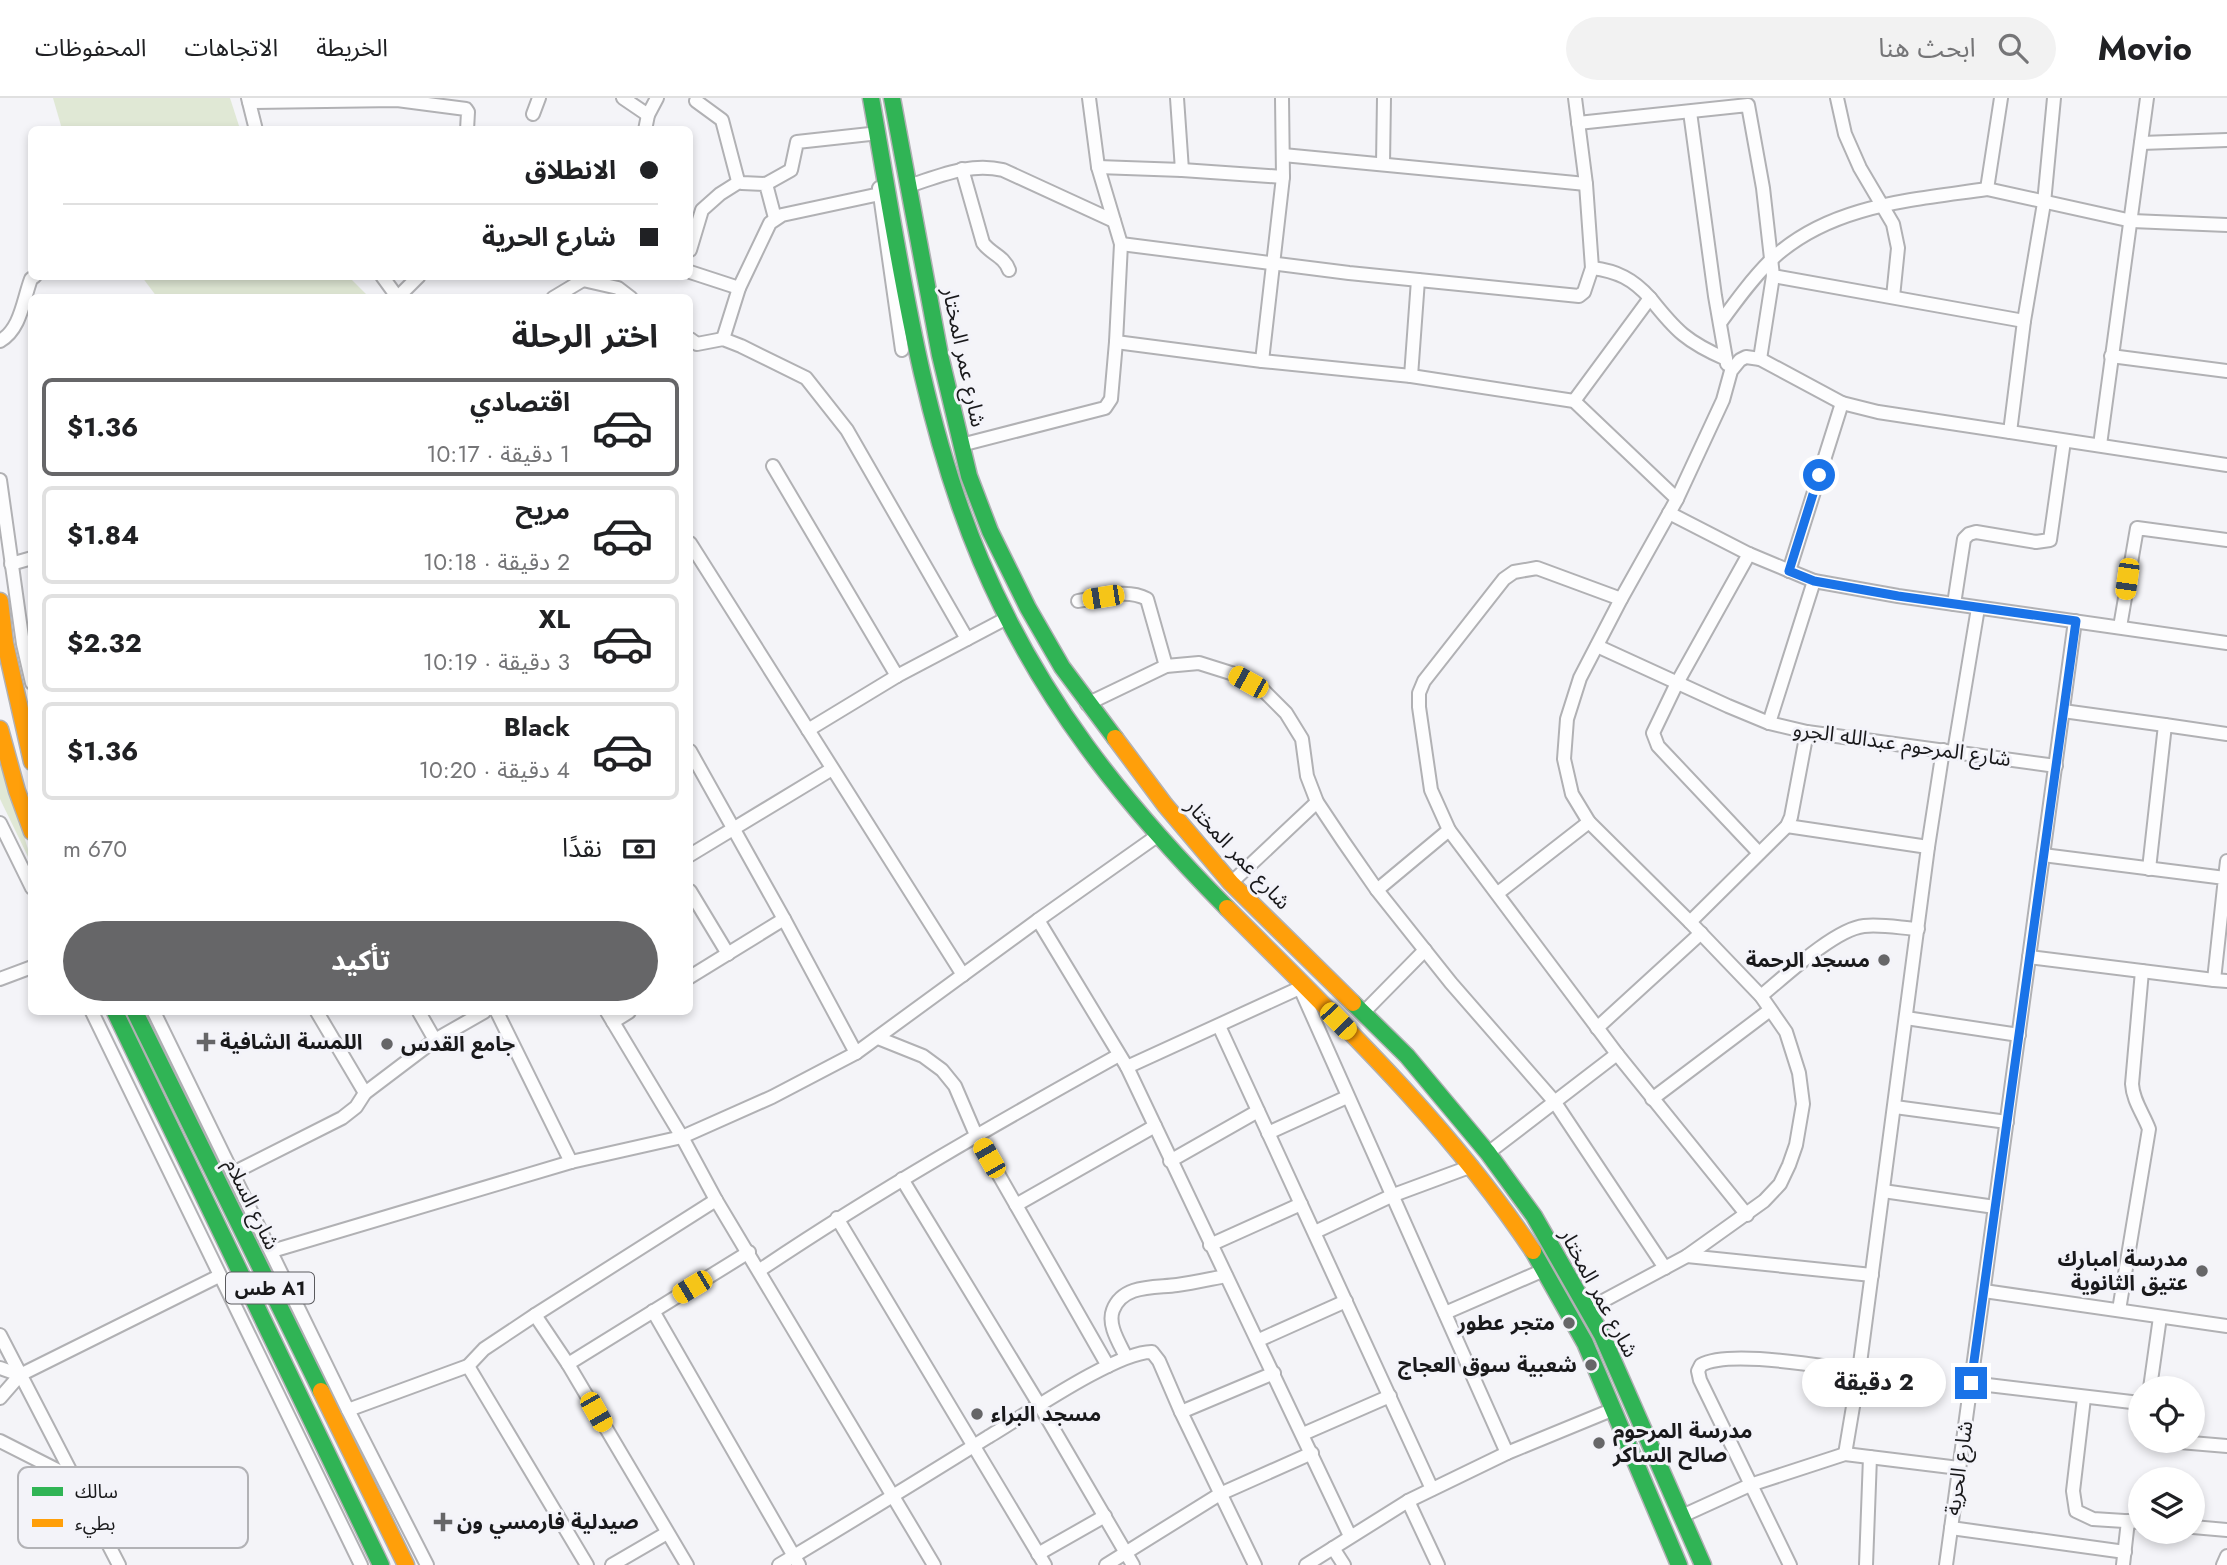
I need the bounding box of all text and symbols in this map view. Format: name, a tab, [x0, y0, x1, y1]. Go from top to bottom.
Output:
search box	[1566, 17, 2056, 80]
text: Movio	[2098, 25, 2192, 72]
text: ابحث هنا	[1878, 29, 1976, 67]
icon: search	[1994, 29, 2032, 67]
text: المحفوظات	[35, 30, 146, 65]
text: الاتجاهات	[184, 30, 278, 65]
text: الخريطة	[316, 30, 388, 65]
text: الانطلاق	[525, 151, 616, 189]
text: شارع الحرية	[482, 218, 616, 256]
street label: شارع عمر المختار	[934, 283, 993, 430]
text: اختر الرحلة	[512, 313, 658, 359]
text: اقتصادي	[470, 383, 570, 421]
icon: car	[591, 396, 654, 459]
text: $1.36	[67, 408, 138, 446]
text: 1 دقيقة · 10:17	[426, 437, 570, 471]
route start	[1803, 459, 1835, 491]
text: مريح	[515, 491, 570, 529]
icon: car	[591, 504, 654, 567]
text: $1.84	[67, 516, 139, 554]
text: 2 دقيقة · 10:18	[423, 545, 570, 579]
car	[2114, 557, 2141, 601]
car	[1081, 583, 1126, 611]
text: XL	[538, 600, 570, 638]
icon: car	[591, 612, 654, 675]
text: $2.32	[67, 624, 142, 662]
text: 3 دقيقة · 10:19	[423, 645, 570, 679]
car	[1225, 663, 1272, 701]
text: Black	[504, 708, 570, 746]
street label: شارع المرحوم عبدالله الجرو	[1791, 714, 2013, 775]
icon: car	[591, 720, 654, 783]
text: $1.36	[67, 732, 138, 770]
text: 4 دقيقة · 10:20	[419, 753, 570, 787]
street label: شارع عمر المختار	[1178, 791, 1297, 916]
text: نقدًا	[562, 829, 602, 867]
icon: cash	[620, 830, 658, 868]
text: 670 m	[63, 832, 127, 866]
button: تأكيد	[63, 921, 658, 1001]
place label: مسجد الرحمة	[1746, 945, 1870, 975]
marker: مسجد الرحمة	[1876, 952, 1892, 968]
car	[1316, 999, 1361, 1043]
place label: اللمسة الشافية	[220, 1027, 363, 1057]
place label: جامع القدس	[401, 1029, 515, 1059]
marker: اللمسة الشافية	[198, 1034, 214, 1050]
marker: جامع القدس	[379, 1036, 395, 1052]
car	[970, 1135, 1009, 1181]
street label: شارع السلام	[216, 1153, 287, 1255]
street label: شارع عمر المختار	[1552, 1222, 1646, 1363]
place label: مدرسة امبارك عتيق الثانوية	[2058, 1244, 2188, 1298]
marker: مدرسة امبارك عتيق الثانوية	[2194, 1263, 2210, 1279]
car	[669, 1267, 716, 1307]
road number: طس A1	[226, 1272, 314, 1304]
place label: متجر عطور	[1456, 1308, 1555, 1338]
marker: متجر عطور	[1561, 1315, 1577, 1331]
place label: شعبية سوق العجاج	[1398, 1350, 1577, 1380]
marker: شعبية سوق العجاج	[1583, 1357, 1599, 1373]
callout: 2 دقيقة	[1803, 1358, 1946, 1408]
text: 2 دقيقة	[1834, 1365, 1914, 1399]
route end	[1955, 1367, 1987, 1399]
map controls	[2128, 1376, 2205, 1544]
button: locate	[2128, 1376, 2205, 1453]
car	[577, 1389, 616, 1435]
place label: مسجد البراء	[991, 1399, 1101, 1429]
marker: مسجد البراء	[969, 1406, 985, 1422]
place label: مدرسة المرحوم صالح الساكر	[1612, 1416, 1753, 1470]
street label: شارع الحرية	[1938, 1419, 1980, 1517]
marker: مدرسة المرحوم صالح الساكر	[1591, 1435, 1607, 1451]
legend	[18, 1467, 248, 1548]
button: layers	[2128, 1467, 2205, 1544]
text: سالك	[75, 1478, 118, 1505]
place label: صيدلية فارمسي ون	[457, 1507, 639, 1539]
text: بطيء	[75, 1510, 115, 1538]
marker: صيدلية فارمسي ون	[435, 1514, 451, 1530]

